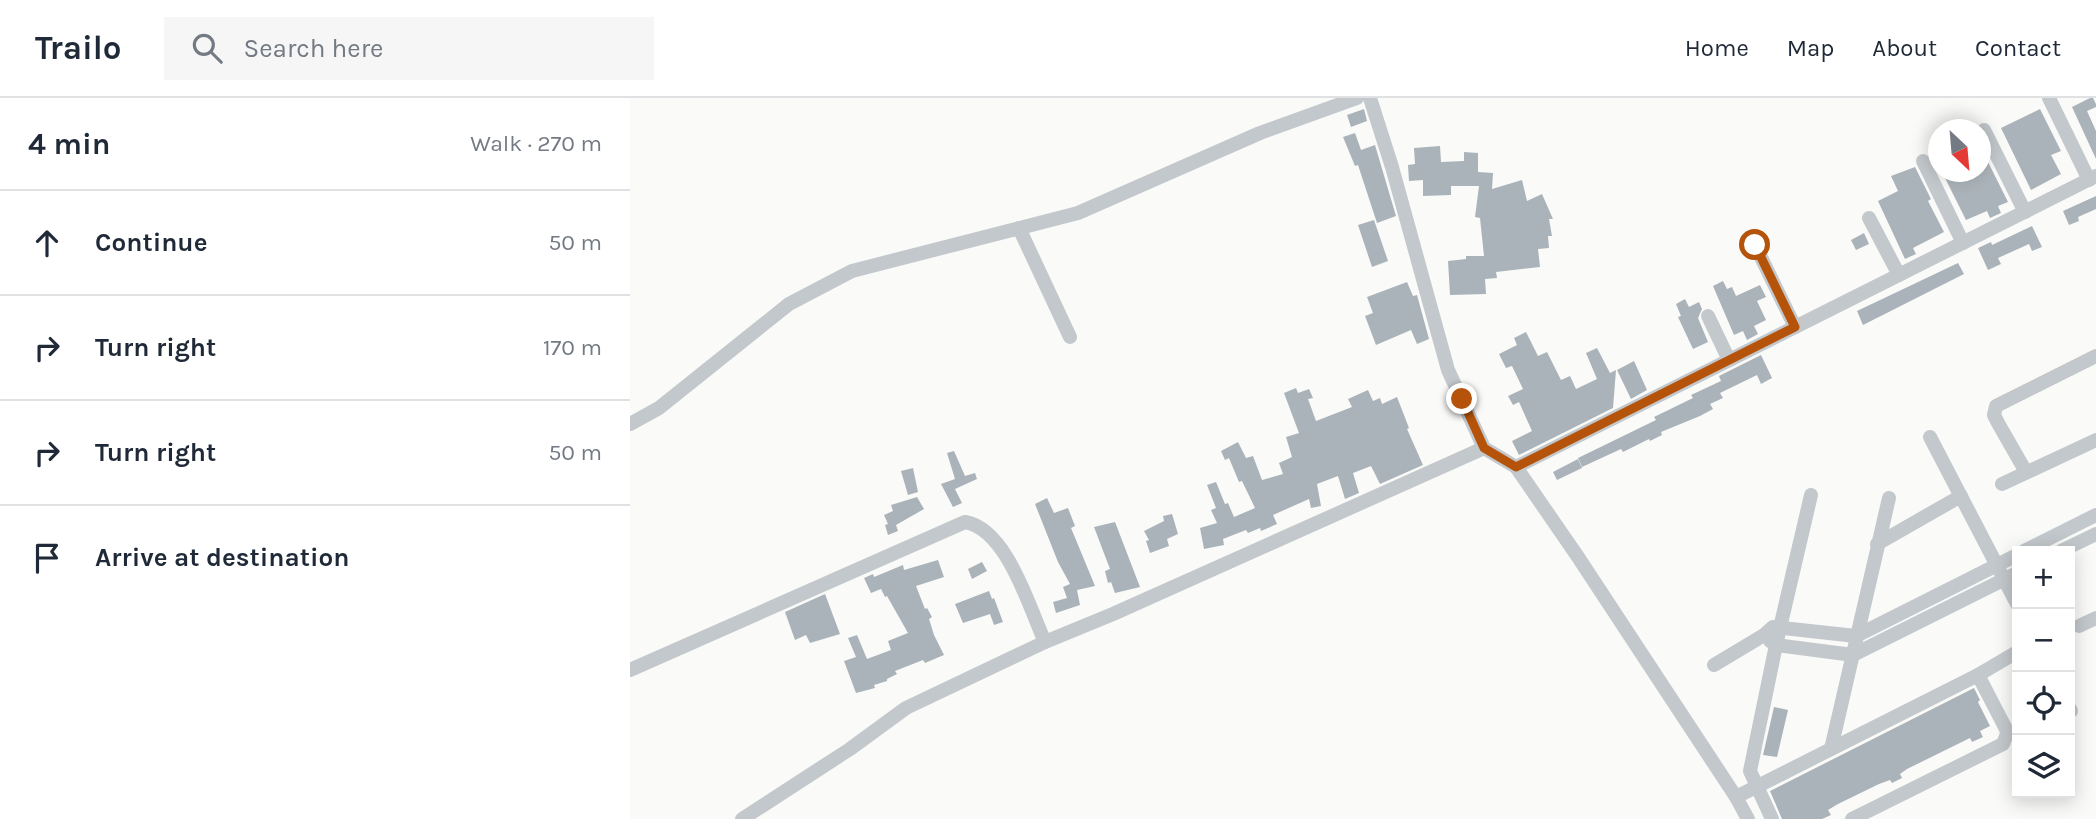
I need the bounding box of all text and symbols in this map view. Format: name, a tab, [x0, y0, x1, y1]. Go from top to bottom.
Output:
search box	[164, 17, 654, 80]
text: Trailo	[35, 29, 122, 67]
icon: search	[188, 29, 226, 67]
text: Search here	[244, 33, 383, 64]
text: Home	[1685, 34, 1749, 62]
text: Map	[1787, 34, 1834, 62]
text: About	[1872, 34, 1937, 62]
text: Contact	[1975, 34, 2061, 62]
north arrow	[1928, 119, 1991, 182]
text: 4 min	[28, 126, 110, 162]
text: Walk · 270 m	[470, 130, 602, 157]
icon: ahead	[28, 224, 66, 262]
text: Continue	[95, 227, 207, 258]
text: 50 m	[548, 229, 602, 256]
route start	[1739, 229, 1770, 260]
icon: right	[28, 329, 66, 367]
text: Turn right	[95, 332, 216, 363]
text: 170 m	[543, 334, 602, 361]
route end	[1446, 383, 1477, 414]
icon: right	[28, 434, 66, 472]
text: Turn right	[95, 437, 216, 468]
text: 50 m	[548, 439, 602, 466]
icon: arrive	[28, 539, 66, 577]
text: Arrive at destination	[95, 542, 349, 573]
map controls	[2012, 546, 2075, 798]
button: +	[2012, 546, 2075, 609]
button: −	[2012, 609, 2075, 672]
button: locate	[2012, 672, 2075, 735]
button: layers	[2012, 735, 2075, 798]

